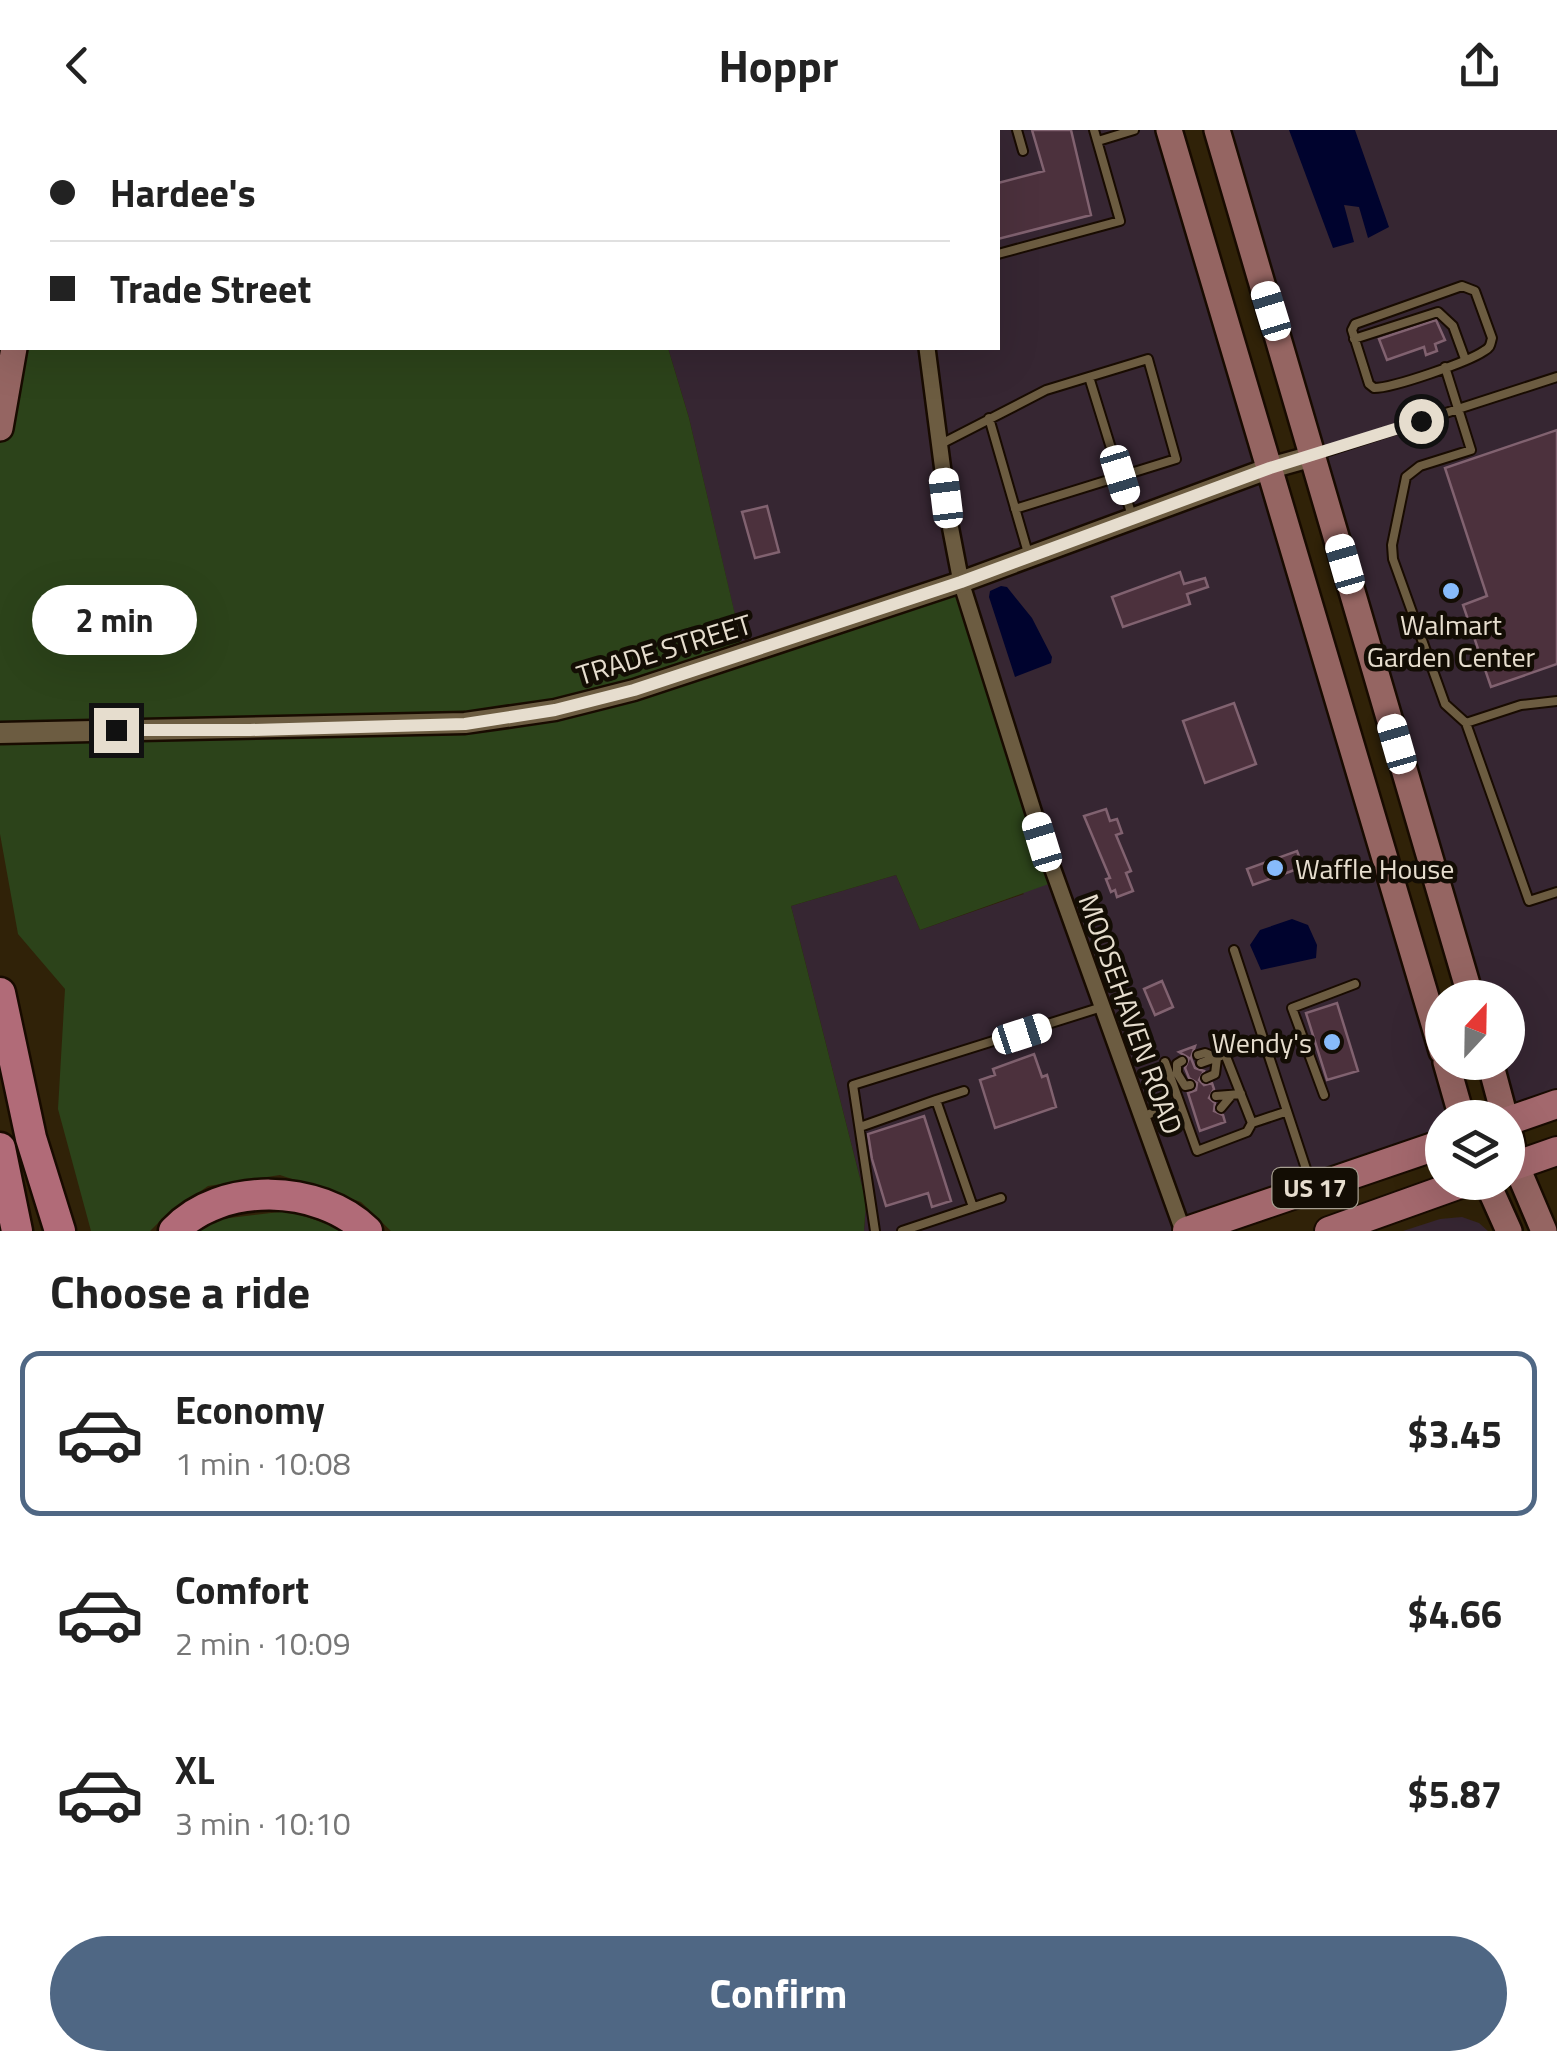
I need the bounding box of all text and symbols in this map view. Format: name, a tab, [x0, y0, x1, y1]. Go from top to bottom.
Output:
text: Hoppr	[719, 31, 838, 99]
icon: back	[50, 38, 105, 93]
icon: share	[1452, 38, 1507, 93]
text: Hardee's	[110, 164, 256, 222]
text: Trade Street	[110, 260, 311, 318]
car	[1248, 278, 1294, 344]
route start	[1399, 399, 1444, 444]
car	[1097, 442, 1143, 508]
car	[927, 466, 965, 530]
car	[1322, 531, 1368, 597]
marker: Walmart Garden Center	[1440, 580, 1462, 602]
callout: 2 min	[34, 585, 198, 655]
text: 2 min	[76, 596, 153, 644]
street label: TRADE STREET	[571, 602, 757, 696]
place label: Walmart Garden Center	[1367, 603, 1536, 678]
route end	[94, 708, 139, 753]
car	[1374, 711, 1420, 777]
car	[1019, 809, 1065, 875]
place label: Waffle House	[1295, 847, 1454, 890]
marker: Waffle House	[1264, 857, 1286, 879]
street label: MOOSEHAVEN ROAD	[1068, 888, 1194, 1140]
north arrow	[1425, 980, 1525, 1080]
map controls	[1425, 980, 1525, 1200]
car	[989, 1010, 1055, 1058]
place label: Wendy's	[1212, 1021, 1312, 1064]
marker: Wendy's	[1321, 1031, 1343, 1053]
button: layers	[1425, 1100, 1525, 1200]
road number: US 17	[1272, 1168, 1358, 1208]
text: Choose a ride	[50, 1257, 310, 1325]
text: Economy	[175, 1381, 325, 1439]
icon: car	[55, 1389, 145, 1479]
text: $3.45	[1407, 1405, 1502, 1463]
text: 1 min · 10:08	[175, 1439, 351, 1487]
text: Comfort	[175, 1561, 309, 1619]
icon: car	[55, 1569, 145, 1659]
text: $4.66	[1407, 1585, 1502, 1643]
text: 2 min · 10:09	[175, 1619, 351, 1667]
text: XL	[175, 1741, 215, 1799]
icon: car	[55, 1749, 145, 1839]
text: $5.87	[1407, 1765, 1502, 1823]
text: 3 min · 10:10	[175, 1799, 351, 1847]
button: Confirm	[50, 1936, 1507, 2051]

